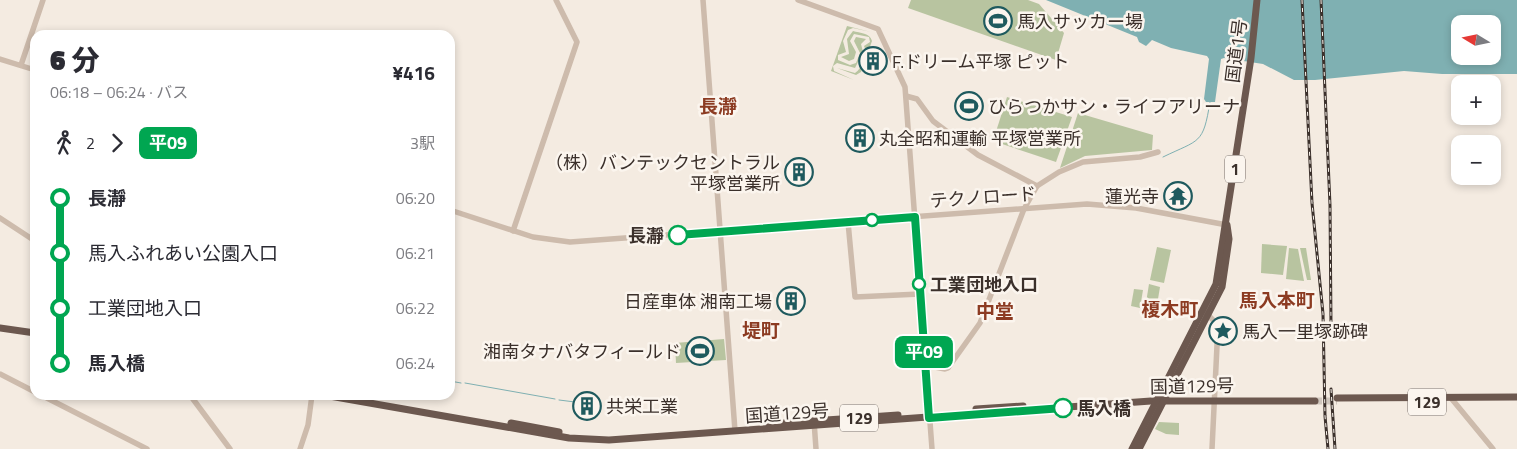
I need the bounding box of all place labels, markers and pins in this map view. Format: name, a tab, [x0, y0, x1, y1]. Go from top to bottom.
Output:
sports icon: 馬入サッカー場	[983, 6, 1013, 36]
place label: 馬入サッカー場	[1017, 8, 1143, 35]
building icon: F.ドリーム平塚 ピット	[858, 46, 888, 76]
place label: F.ドリーム平塚 ピット	[892, 48, 1069, 75]
sports icon: ひらつかサン・ライフアリーナ	[954, 91, 984, 121]
place label: ひらつかサン・ライフアリーナ	[988, 93, 1240, 120]
building icon: 丸全昭和運輸 平塚営業所	[845, 123, 875, 153]
place label: 丸全昭和運輸 平塚営業所	[879, 125, 1081, 152]
place label: （株）バンテックセントラル 平塚営業所	[545, 149, 780, 197]
building icon: （株）バンテックセントラル 平塚営業所	[784, 157, 814, 187]
temple icon: 蓮光寺	[1163, 181, 1193, 211]
place label: 蓮光寺	[1105, 183, 1159, 210]
unlabelled marker	[865, 213, 879, 227]
place label: 長瀞	[628, 222, 664, 249]
marker: 長瀞	[668, 225, 688, 245]
place label: 工業団地入口	[930, 271, 1038, 298]
marker: 工業団地入口	[912, 277, 926, 291]
building icon: 日産車体 湘南工場	[776, 286, 806, 316]
place label: 日産車体 湘南工場	[624, 288, 772, 315]
place icon: 馬入一里塚跡碑	[1208, 316, 1238, 346]
place label: 馬入一里塚跡碑	[1242, 318, 1368, 345]
sports icon: 湘南タナバタフィールド	[685, 336, 715, 366]
place label: 湘南タナバタフィールド	[483, 338, 681, 365]
building icon: 共栄工業	[572, 391, 602, 421]
place label: 共栄工業	[606, 393, 678, 420]
place label: 馬入橋	[1077, 395, 1131, 422]
marker: 馬入橋	[1053, 398, 1073, 418]

